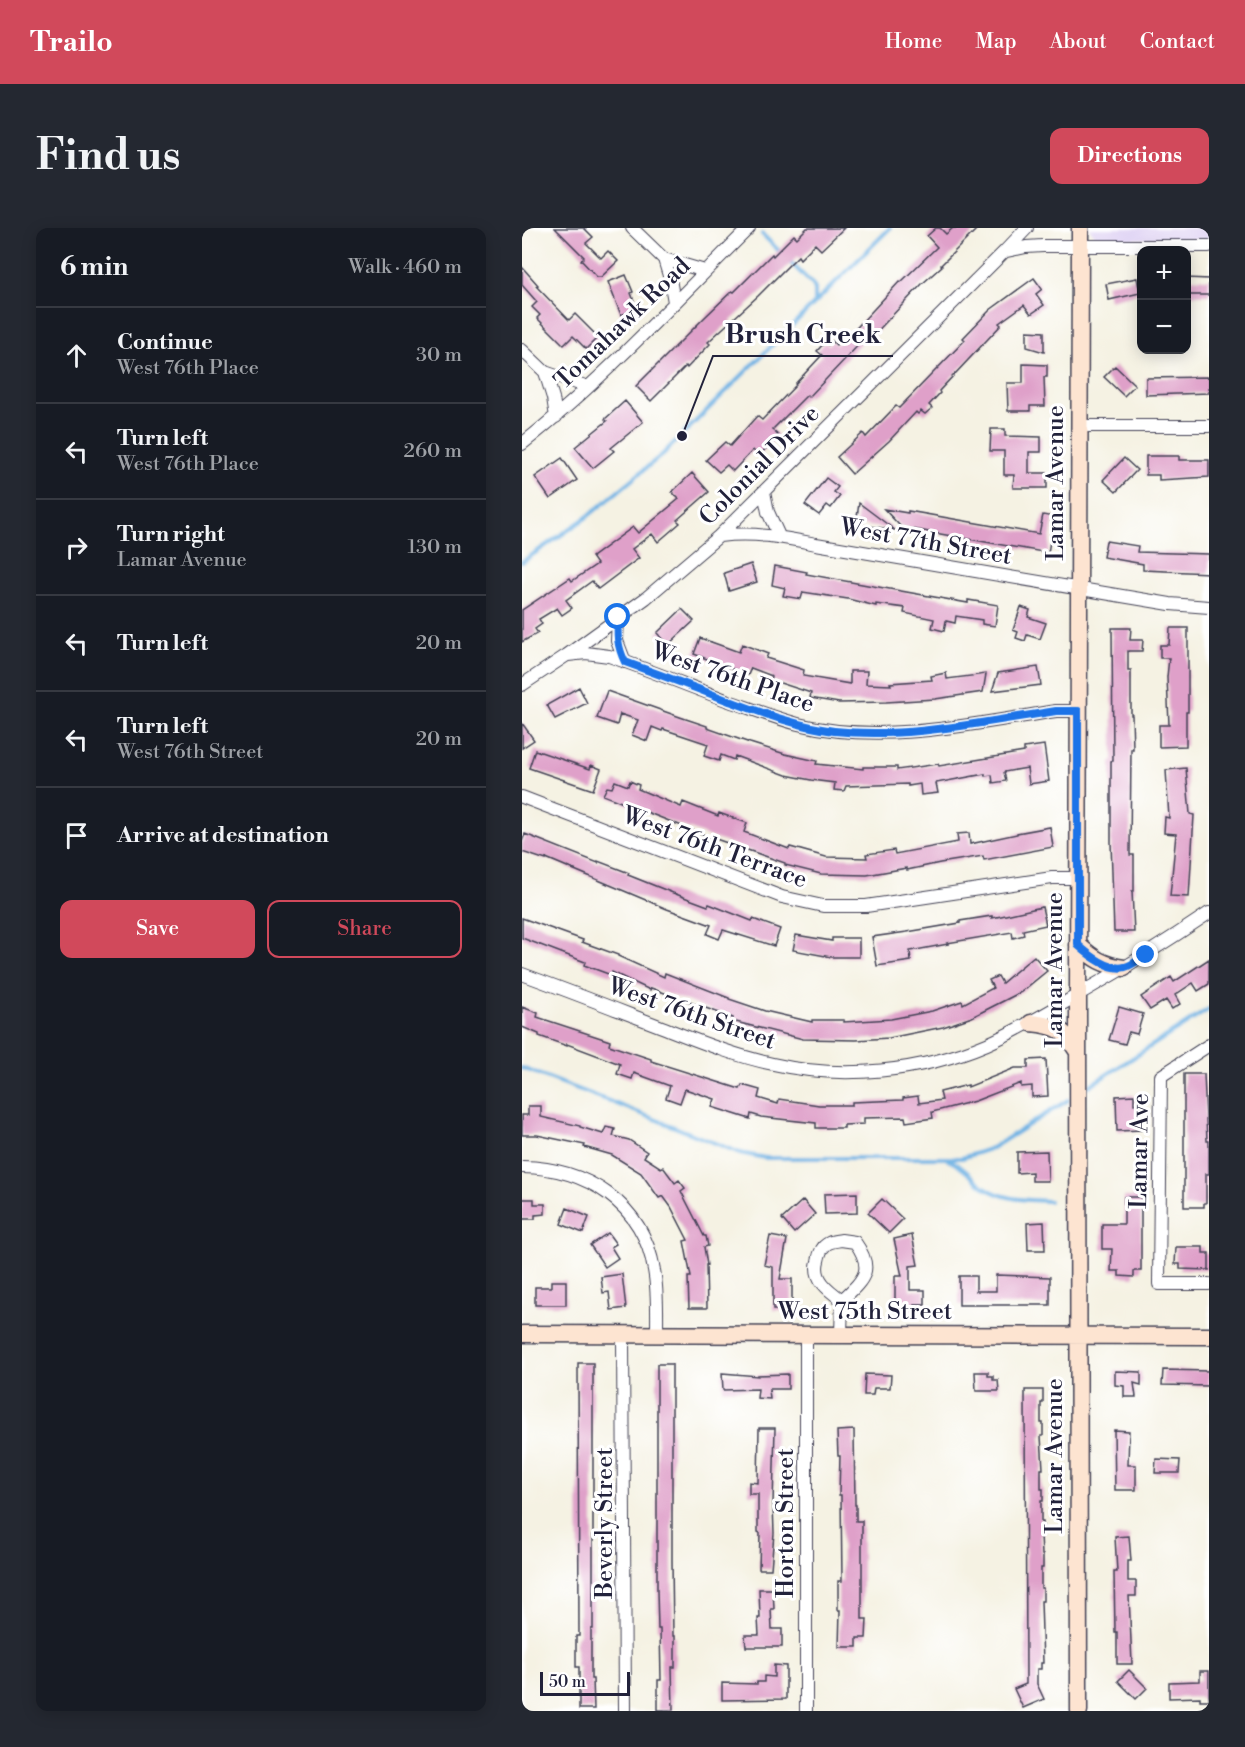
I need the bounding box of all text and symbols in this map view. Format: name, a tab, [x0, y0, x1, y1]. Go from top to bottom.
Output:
text: Trailo	[30, 25, 113, 60]
text: Home	[885, 29, 942, 55]
text: Map	[975, 29, 1017, 55]
text: About	[1050, 29, 1107, 55]
text: Contact	[1140, 29, 1215, 55]
button: Directions	[1050, 128, 1209, 184]
text: Find us	[36, 130, 180, 183]
map controls	[1137, 246, 1191, 354]
button: +	[1137, 246, 1191, 300]
text: 6 min	[60, 251, 128, 283]
street label: Tomahawk Road	[549, 251, 697, 396]
text: Walk · 460 m	[348, 255, 462, 280]
button: −	[1137, 300, 1191, 354]
callout: Brush Creek	[713, 312, 893, 356]
text: Brush Creek	[725, 319, 882, 351]
text: Continue	[117, 329, 213, 356]
icon: ahead	[60, 339, 93, 372]
text: 30 m	[416, 343, 462, 368]
text: West 76th Place	[117, 356, 259, 381]
street label: Colonial Drive	[693, 399, 826, 532]
street label: Lamar Avenue	[1041, 405, 1071, 561]
text: Turn left	[117, 425, 208, 452]
icon: left	[60, 435, 93, 468]
text: 260 m	[404, 439, 462, 464]
text: West 76th Place	[117, 452, 259, 477]
street label: West 77th Street	[837, 512, 1015, 572]
text: Turn right	[117, 521, 225, 548]
icon: right	[60, 531, 93, 564]
text: 130 m	[407, 535, 462, 560]
text: Lamar Avenue	[117, 548, 247, 573]
route start	[604, 603, 630, 629]
icon: left	[60, 627, 93, 660]
text: Turn left	[117, 630, 208, 657]
text: 20 m	[416, 631, 462, 656]
street label: West 76th Place	[646, 636, 818, 720]
text: Turn left	[117, 713, 208, 740]
icon: left	[60, 723, 93, 756]
text: 20 m	[416, 727, 462, 752]
text: West 76th Street	[117, 740, 263, 765]
street label: West 76th Terrace	[617, 800, 811, 895]
icon: arrive	[60, 819, 93, 852]
text: Arrive at destination	[117, 822, 329, 849]
street label: Lamar Avenue	[1040, 892, 1070, 1048]
button: Save	[60, 900, 255, 958]
button: Share	[267, 900, 462, 958]
route end	[1132, 941, 1158, 967]
street label: West 76th Street	[603, 971, 780, 1057]
street label: Lamar Ave	[1124, 1093, 1156, 1209]
street label: West 75th Street	[777, 1297, 953, 1327]
street label: Lamar Avenue	[1040, 1378, 1070, 1534]
street label: Beverly Street	[590, 1447, 620, 1600]
street label: Horton Street	[771, 1448, 801, 1598]
scale bar	[540, 1669, 630, 1696]
text: 50 m	[549, 1672, 586, 1692]

